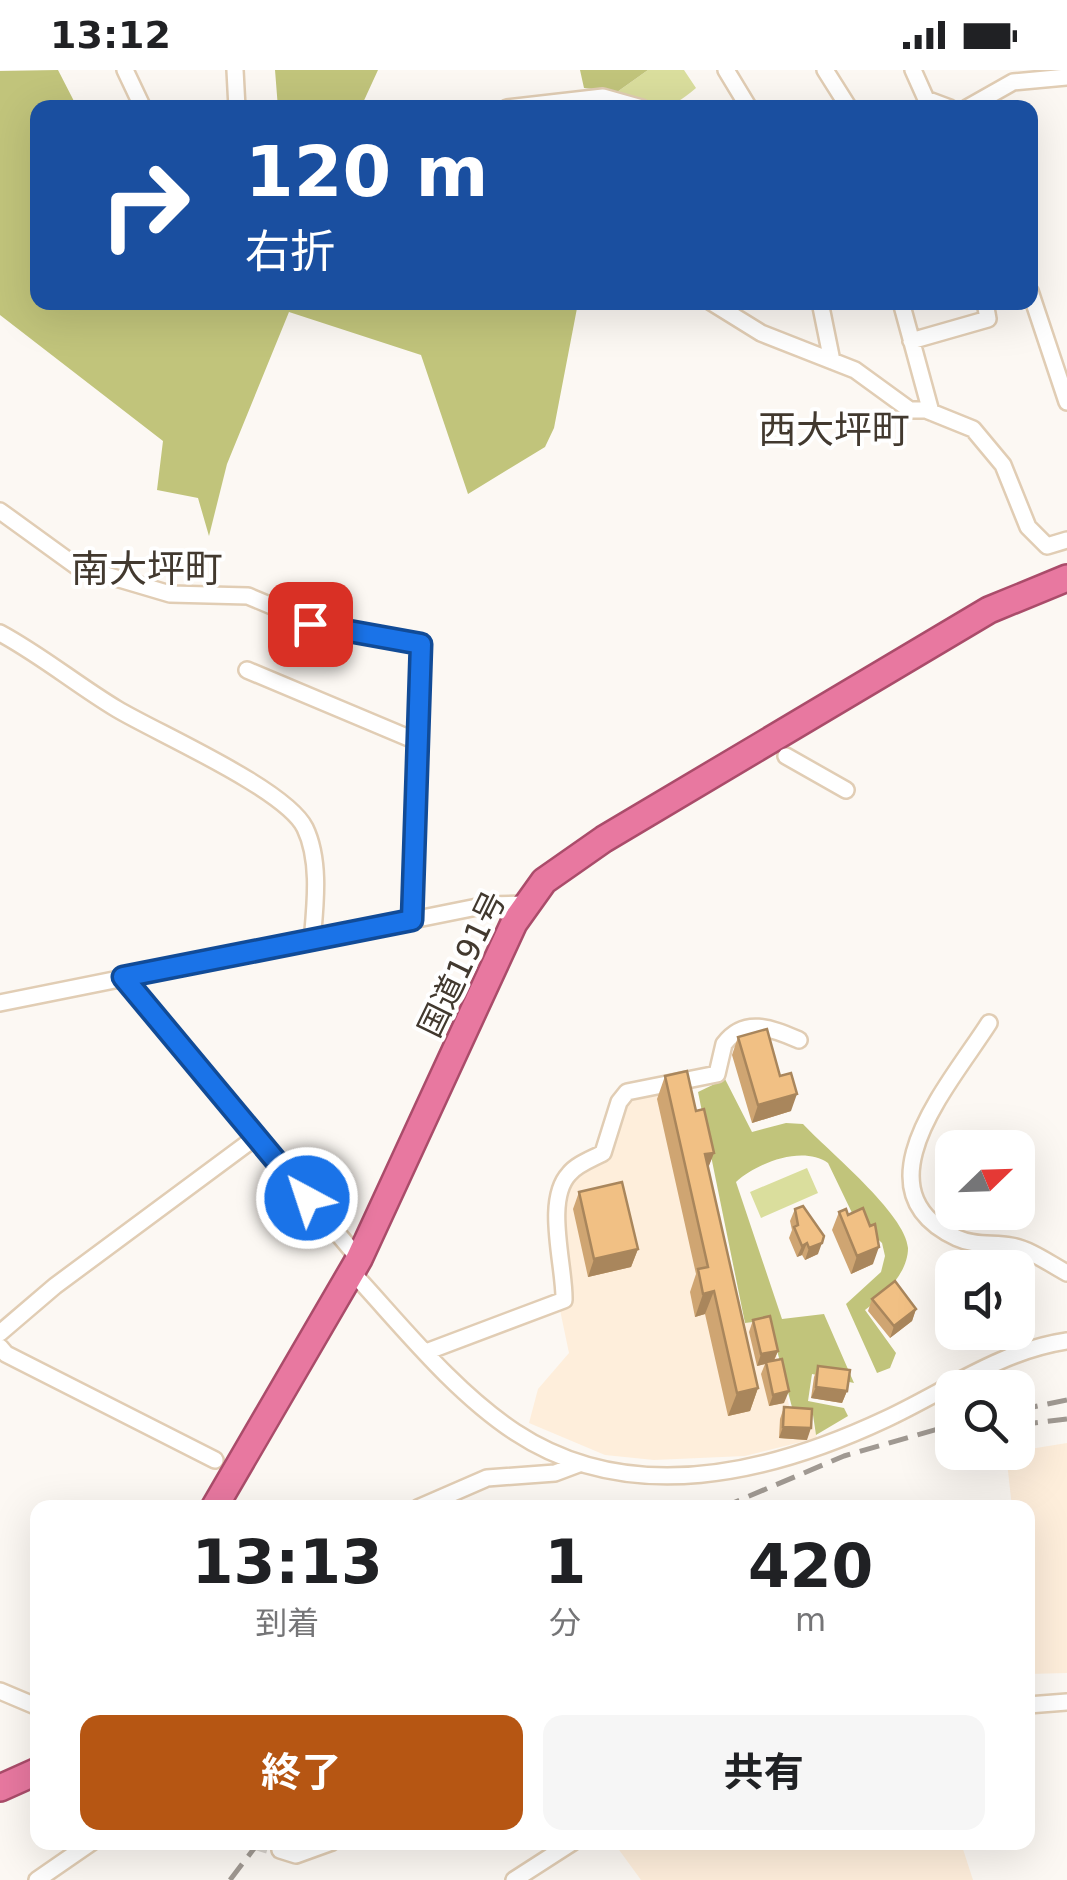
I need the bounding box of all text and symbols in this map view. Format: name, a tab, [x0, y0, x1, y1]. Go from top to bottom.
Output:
text: 13:12	[50, 13, 171, 57]
text: 120 m	[245, 131, 488, 213]
icon: right	[80, 140, 210, 270]
text: 右折	[245, 225, 335, 278]
district label: 西大坪町	[758, 408, 910, 452]
district label: 南大坪町	[71, 547, 223, 591]
pin	[268, 582, 353, 667]
icon: arrive	[283, 597, 338, 652]
street label: 国道191号	[410, 885, 514, 1043]
north arrow	[935, 1130, 1035, 1230]
map controls	[935, 1130, 1035, 1470]
position arrow	[255, 1146, 359, 1250]
button: sound	[935, 1250, 1035, 1350]
button: search	[935, 1370, 1035, 1470]
text: 13:13	[192, 1527, 383, 1597]
text: 1	[545, 1527, 586, 1597]
text: 420	[748, 1531, 873, 1601]
text: m	[795, 1601, 826, 1639]
text: 到着	[255, 1604, 319, 1642]
text: 分	[549, 1604, 581, 1642]
button: 終了	[80, 1715, 523, 1830]
button: 共有	[543, 1715, 985, 1830]

